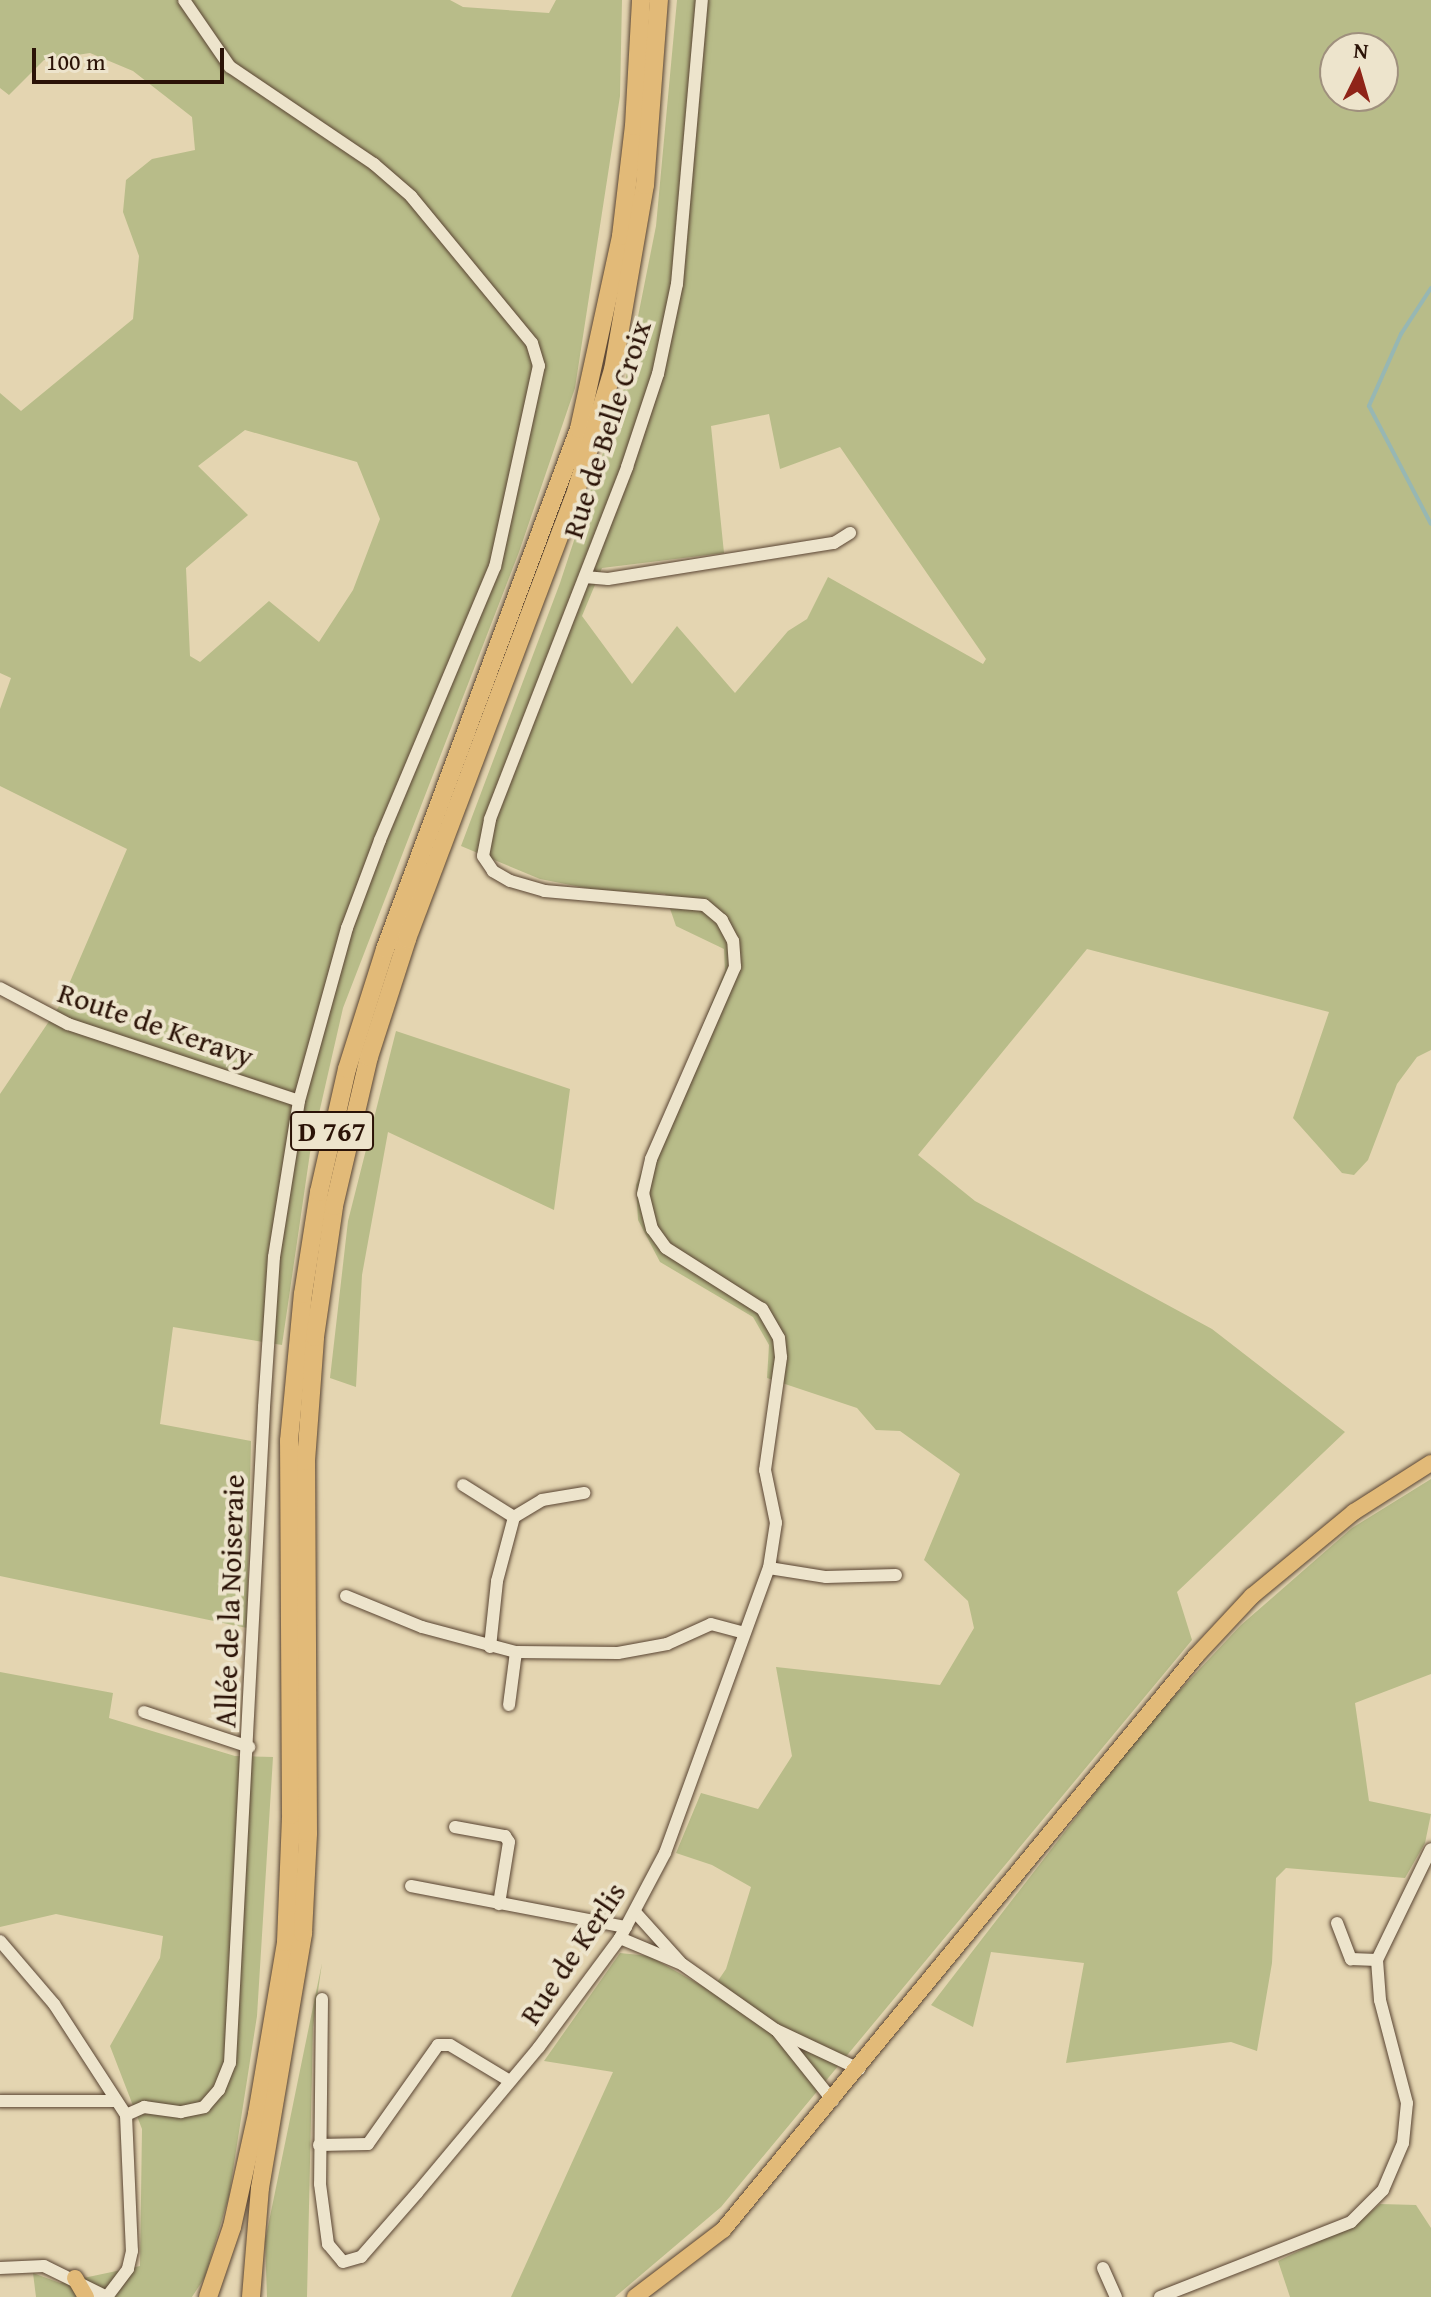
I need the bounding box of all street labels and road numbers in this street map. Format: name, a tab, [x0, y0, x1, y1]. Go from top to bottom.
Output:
street label: Rue de Belle Croix	[554, 316, 658, 542]
street label: Route de Keravy	[54, 974, 258, 1074]
road number: D 767	[290, 1107, 374, 1155]
street label: Allée de la Noiseraie	[207, 1474, 251, 1728]
street label: Rue de Kerlis	[511, 1875, 633, 2031]

